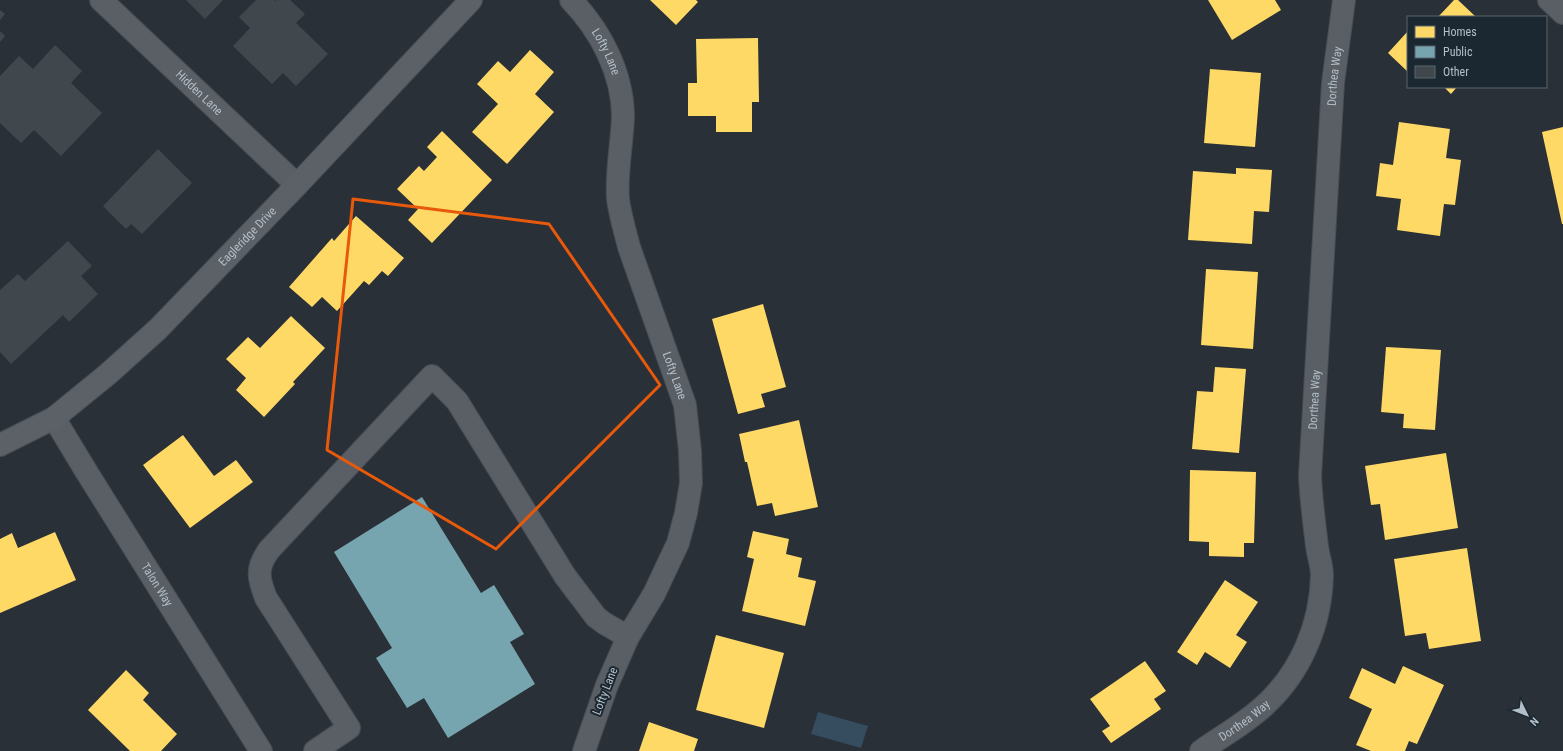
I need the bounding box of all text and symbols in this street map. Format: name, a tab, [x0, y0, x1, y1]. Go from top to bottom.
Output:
legend	[1407, 16, 1547, 88]
text: Homes	[1443, 25, 1477, 39]
street label: Lofty Lane	[589, 26, 623, 77]
text: Public	[1443, 45, 1473, 59]
street label: Dorthea Way	[1325, 46, 1345, 107]
text: Other	[1443, 65, 1469, 79]
street label: Hidden Lane	[173, 67, 226, 118]
street label: Eagleridge Drive	[216, 204, 279, 269]
street label: Lofty Lane	[660, 350, 690, 402]
street label: Dorthea Way	[1306, 369, 1323, 430]
street label: Talon Way	[138, 560, 176, 609]
street label: Lofty Lane	[590, 665, 621, 717]
north arrow	[1507, 695, 1547, 735]
street label: Dorthea Way	[1216, 697, 1273, 744]
text: N	[1527, 715, 1541, 729]

